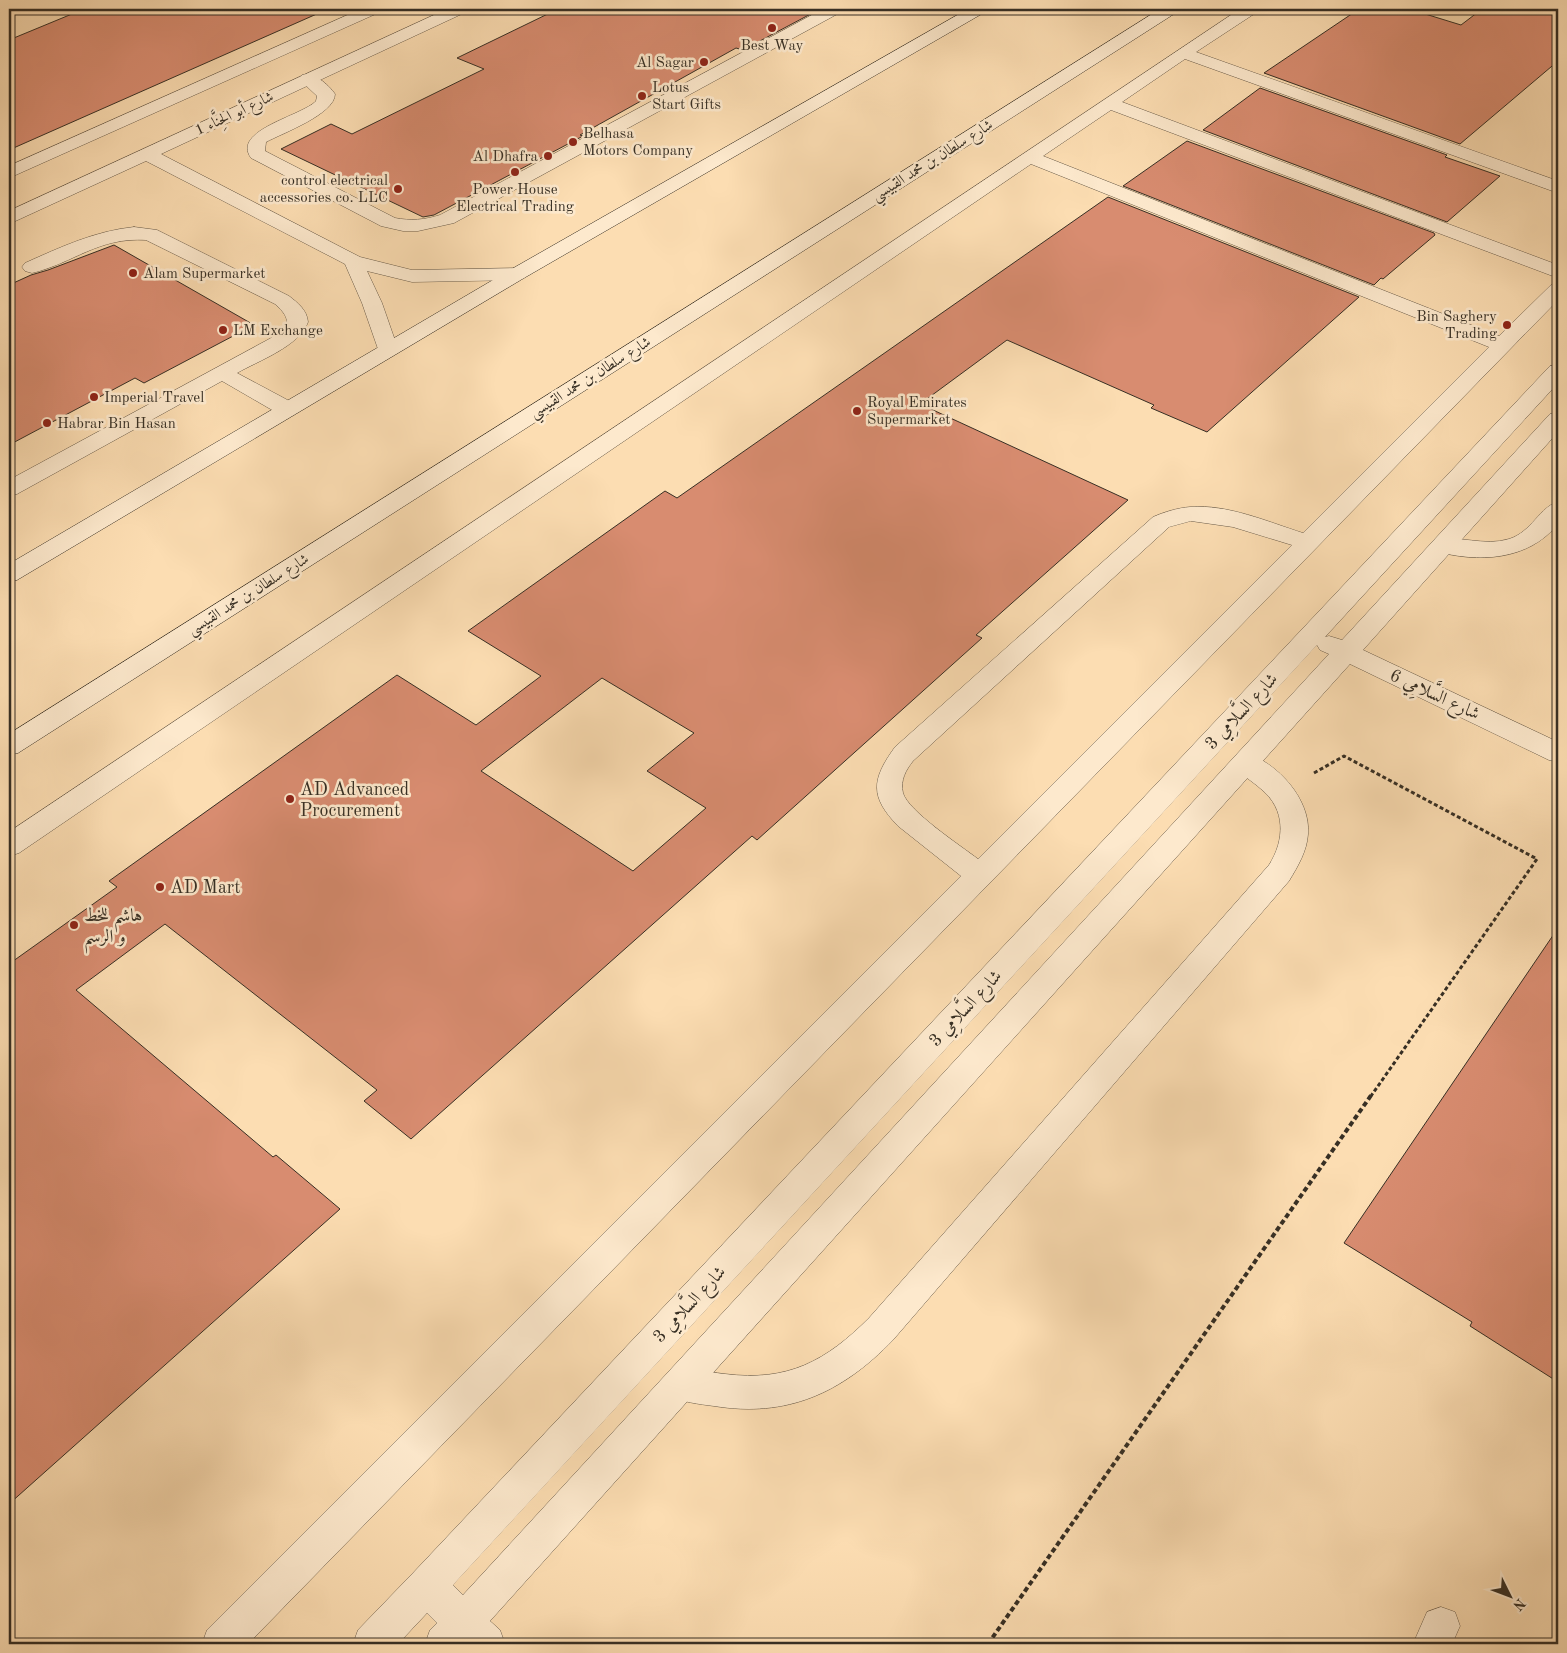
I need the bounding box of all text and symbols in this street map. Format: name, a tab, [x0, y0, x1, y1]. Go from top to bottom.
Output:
marker: Best Way	[766, 22, 778, 34]
place label: Best Way	[740, 39, 804, 54]
place label: Al Sagar	[636, 56, 694, 71]
marker: Al Sagar	[698, 56, 710, 68]
place label: Lotus Start Gifts	[652, 81, 721, 113]
street label: شارع أبو الحِنَّاء 1	[190, 84, 278, 143]
marker: Lotus Start Gifts	[636, 90, 648, 102]
street label: شارع سلطان بن محمد القبيسي	[870, 118, 999, 209]
place label: Belhasa Motors Company	[583, 127, 693, 159]
marker: Belhasa Motors Company	[567, 136, 579, 148]
place label: Al Dhafra	[473, 150, 539, 165]
marker: Al Dhafra	[542, 150, 554, 162]
marker: Power House Electrical Trading	[509, 166, 521, 178]
place label: control electrical accessories co. LLC	[260, 174, 388, 206]
marker: control electrical accessories co. LLC	[392, 183, 404, 195]
place label: Power House Electrical Trading	[456, 183, 574, 215]
marker: Alam Supermarket	[127, 267, 139, 279]
place label: Alam Supermarket	[143, 267, 266, 282]
place label: Bin Saghery Trading	[1416, 310, 1497, 342]
marker: Bin Saghery Trading	[1501, 319, 1513, 331]
marker: LM Exchange	[217, 324, 229, 336]
place label: LM Exchange	[233, 324, 323, 339]
street label: شارع سلطان بن محمد القبيسي	[528, 335, 657, 426]
marker: Imperial Travel	[88, 391, 100, 403]
place label: Imperial Travel	[104, 391, 204, 406]
place label: Royal Emirates Supermarket	[867, 396, 967, 428]
marker: Royal Emirates Supermarket	[851, 405, 863, 417]
marker: Habrar Bin Hasan	[41, 417, 53, 429]
place label: Habrar Bin Hasan	[57, 417, 176, 432]
street label: شارع سلطان بن محمد القبيسي	[186, 552, 315, 643]
street label: شارع السَّلامِي 6	[1385, 660, 1485, 728]
street label: شارع السَّلامِي 3	[1197, 665, 1285, 757]
place label: AD Advanced Procurement	[300, 781, 409, 820]
marker: AD Advanced Procurement	[284, 793, 296, 805]
place label: AD Mart	[170, 879, 241, 897]
marker: AD Mart	[154, 881, 166, 893]
place label: هاشم للخط و الرسم	[84, 907, 142, 954]
marker: هاشم للخط و الرسم	[68, 919, 80, 931]
street label: شارع السَّلامِي 3	[921, 962, 1009, 1054]
street label: شارع السَّلامِي 3	[645, 1258, 733, 1350]
north arrow	[1484, 1570, 1534, 1620]
text: N	[1510, 1595, 1528, 1613]

